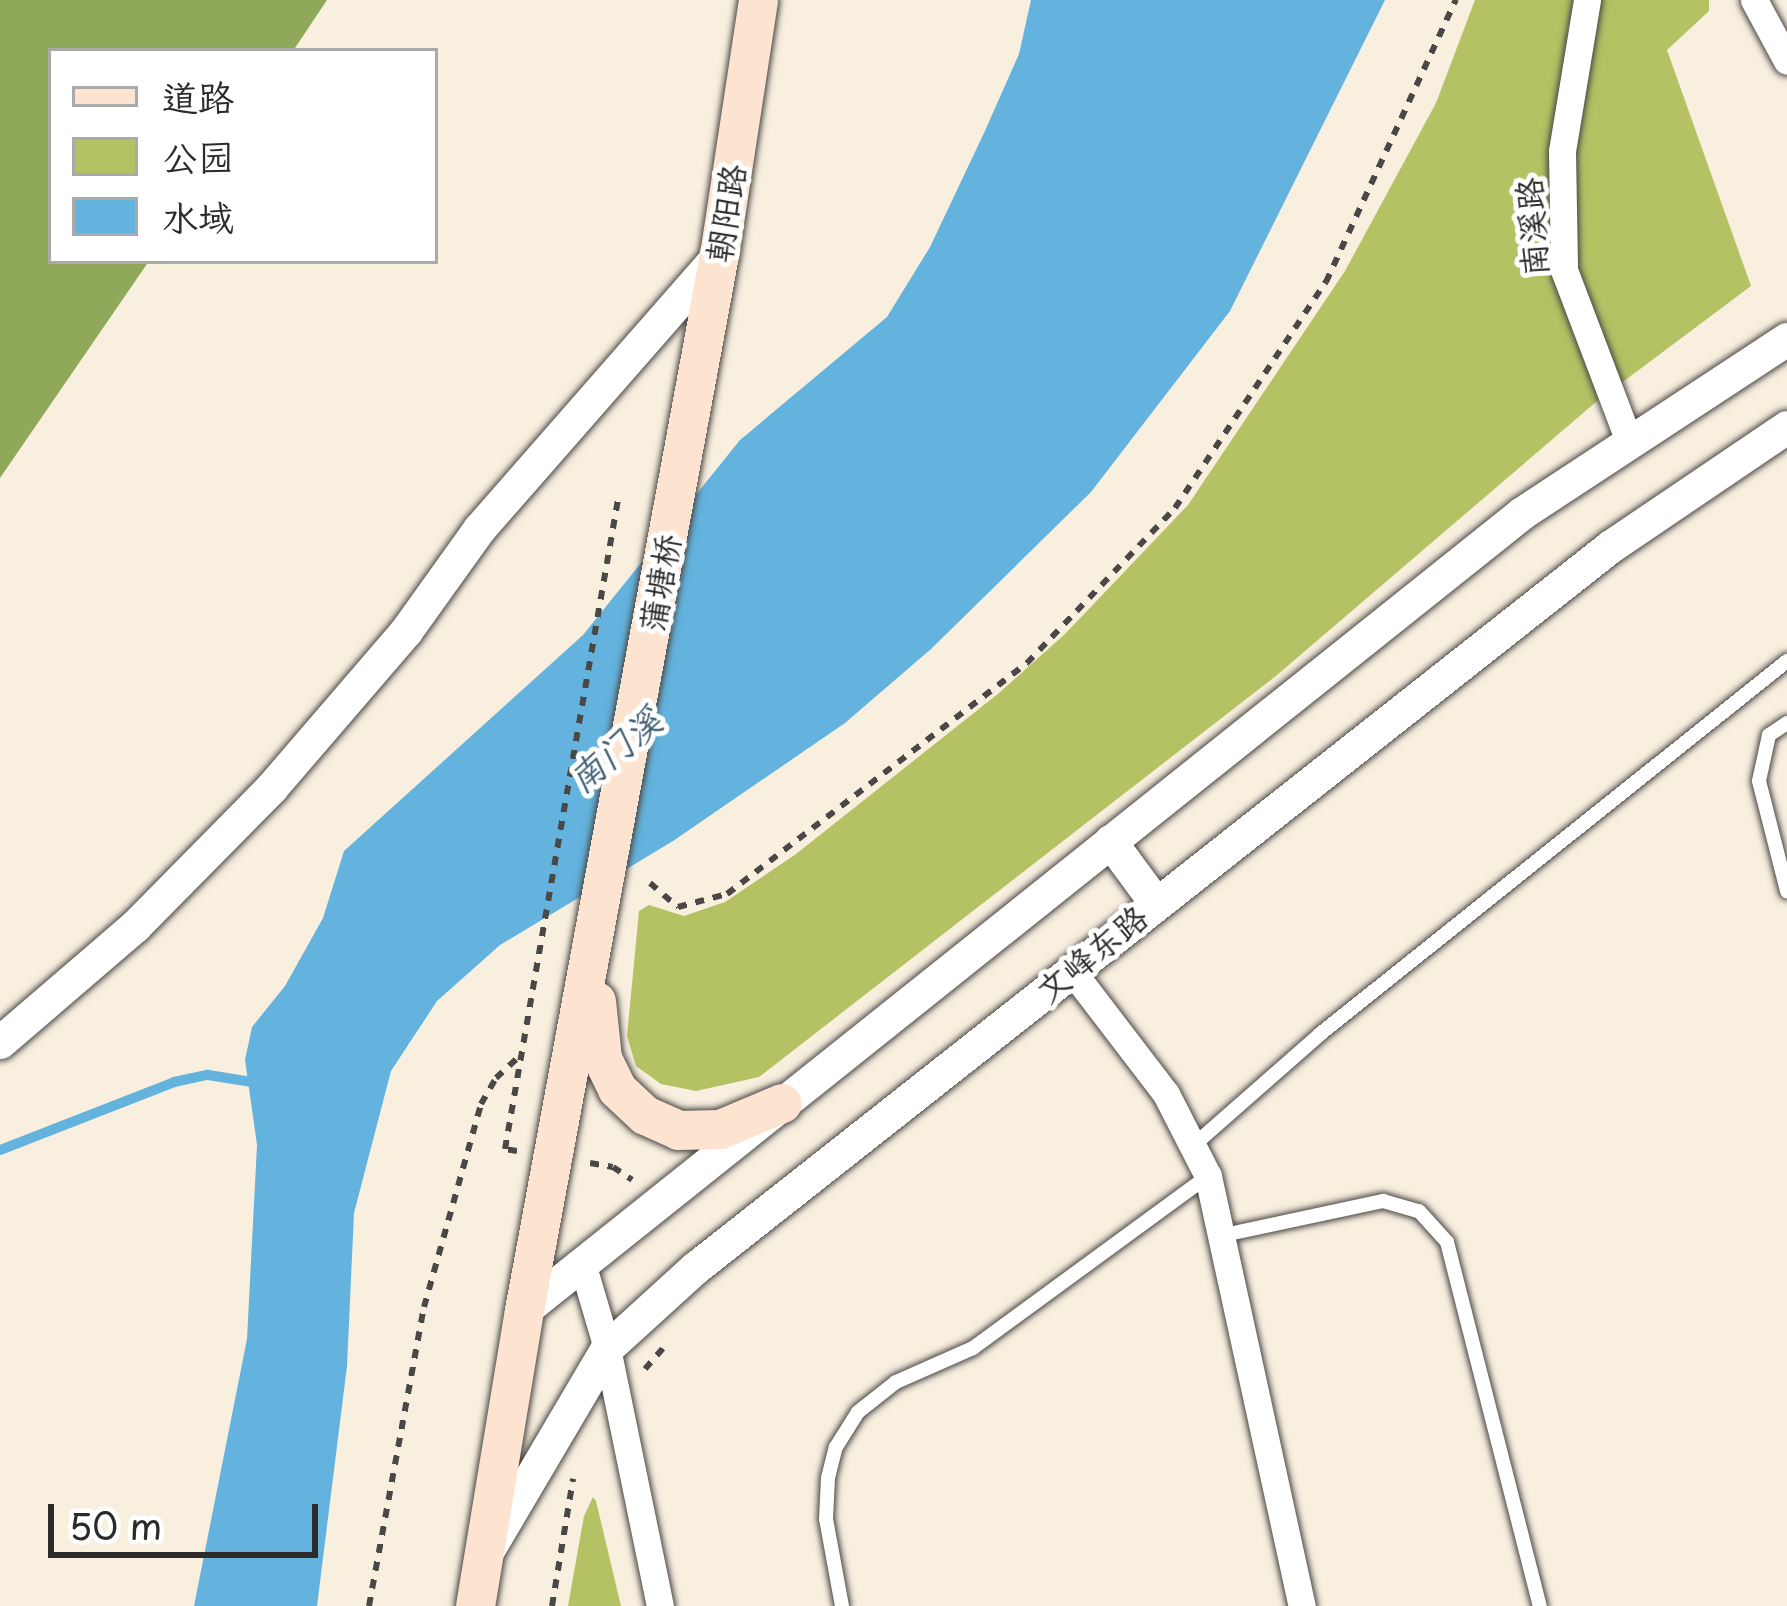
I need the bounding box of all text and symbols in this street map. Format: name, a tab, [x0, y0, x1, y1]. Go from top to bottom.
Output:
legend	[48, 48, 438, 264]
text: 道路	[162, 69, 234, 123]
text: 公园	[162, 129, 234, 183]
street label: 朝阳路	[698, 161, 752, 265]
street label: 南溪路	[1508, 176, 1554, 278]
text: 水域	[162, 189, 234, 243]
street label: 蒲塘桥	[631, 531, 687, 635]
water label: 南门溪	[559, 698, 669, 800]
street label: 文峰东路	[1027, 896, 1155, 1010]
scale bar	[54, 1480, 324, 1554]
text: 50 m	[69, 1498, 162, 1552]

